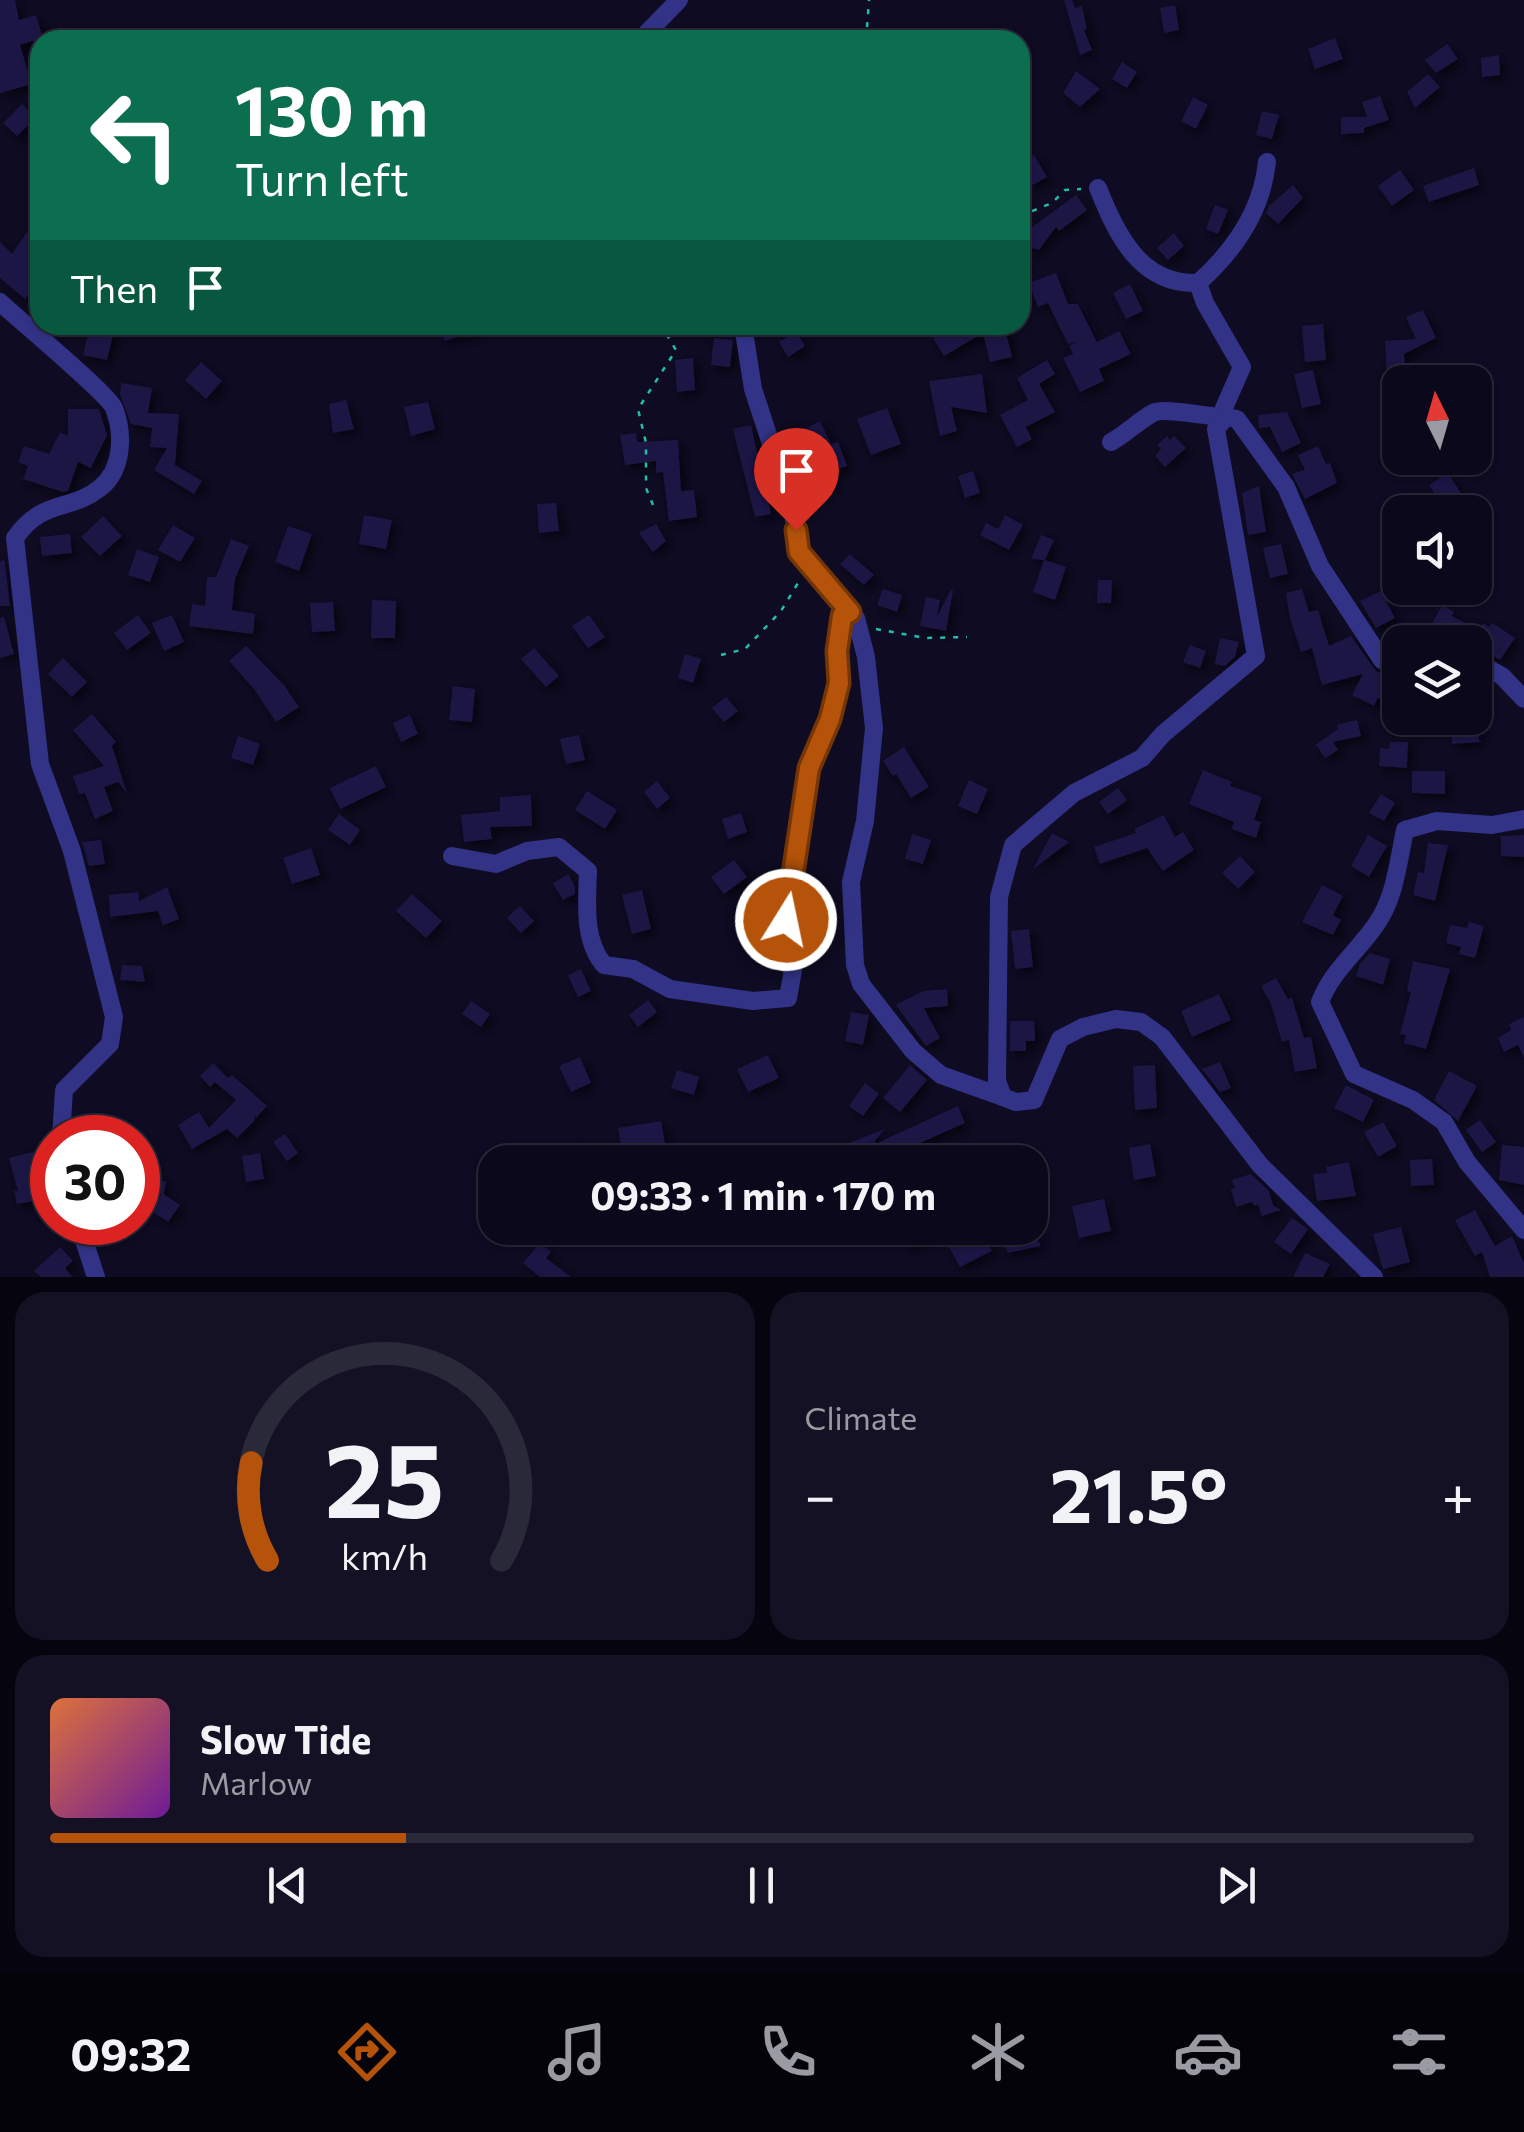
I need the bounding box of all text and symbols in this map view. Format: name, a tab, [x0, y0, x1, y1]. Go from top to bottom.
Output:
text: 130 m	[235, 65, 428, 150]
icon: left	[70, 70, 200, 200]
text: Turn left	[235, 150, 409, 205]
icon: arrive	[178, 260, 233, 315]
text: Then	[70, 264, 158, 311]
north arrow	[1382, 365, 1492, 475]
map controls	[1382, 365, 1492, 735]
pin	[754, 428, 839, 531]
icon: arrive	[769, 443, 824, 498]
button: sound	[1382, 495, 1492, 605]
button: layers	[1382, 625, 1492, 735]
position arrow	[734, 868, 838, 972]
speed limit sign: 30	[30, 1115, 160, 1245]
text: 09:33 · 1 min · 170 m	[590, 1171, 936, 1218]
text: Climate	[805, 1397, 917, 1437]
text: 25	[325, 1412, 445, 1539]
text: 21.5°	[1050, 1447, 1228, 1538]
text: −	[805, 1460, 836, 1527]
text: +	[1442, 1460, 1474, 1527]
text: km/h	[341, 1534, 428, 1577]
text: Slow Tide	[200, 1715, 371, 1762]
text: Marlow	[200, 1762, 312, 1802]
icon: previous	[260, 1858, 315, 1913]
icon: pause	[734, 1858, 789, 1913]
icon: next	[1209, 1858, 1264, 1913]
icon: directions	[332, 2017, 402, 2087]
icon: music	[542, 2017, 612, 2087]
icon: phone	[753, 2017, 823, 2087]
icon: climate	[963, 2017, 1033, 2087]
icon: car	[1173, 2017, 1243, 2087]
icon: filters	[1384, 2017, 1454, 2087]
text: 09:32	[70, 2025, 191, 2080]

